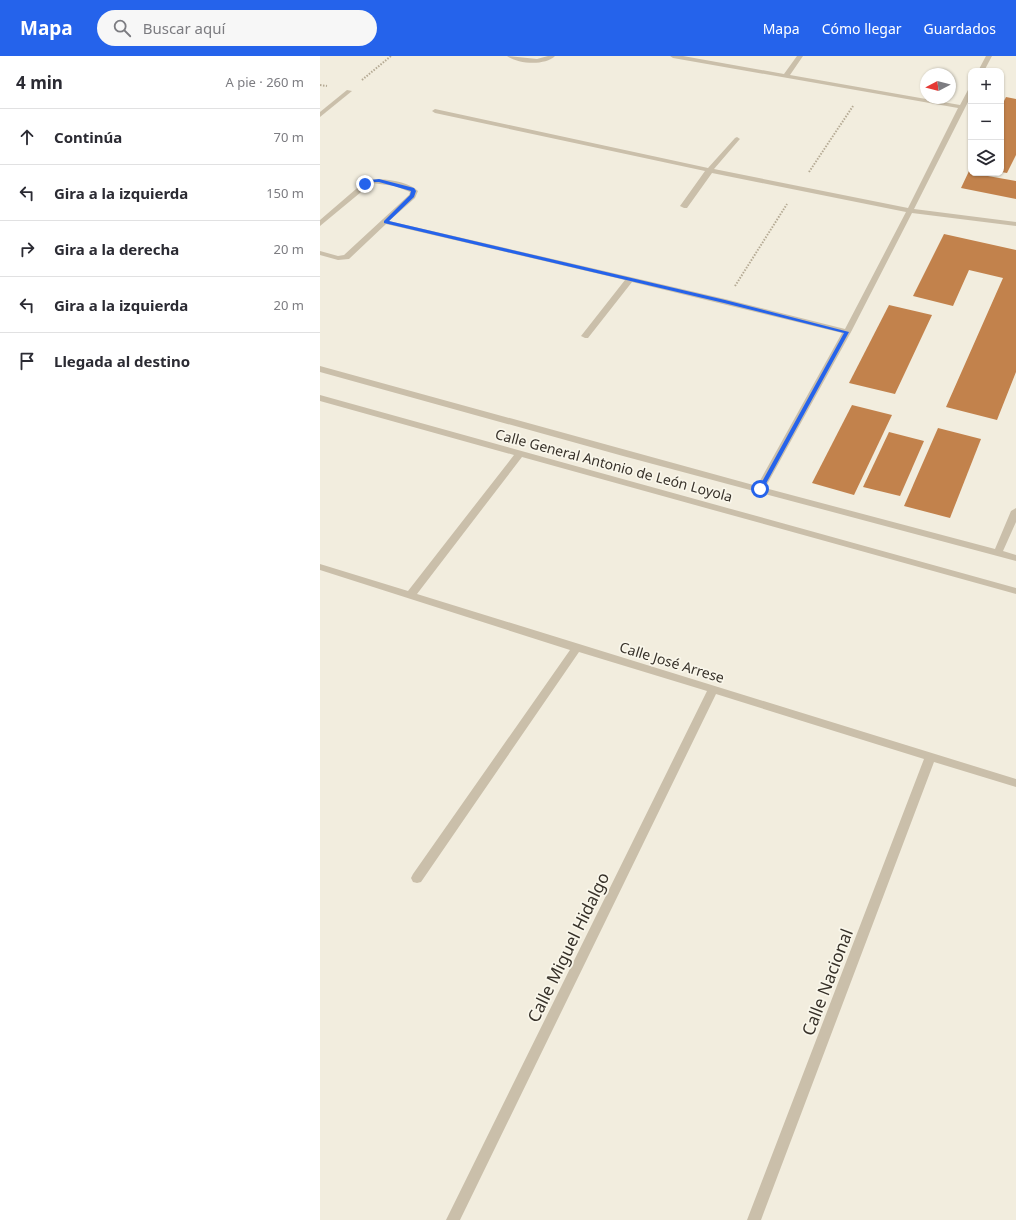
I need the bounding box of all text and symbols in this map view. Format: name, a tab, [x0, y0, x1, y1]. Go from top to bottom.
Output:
search box	[97, 10, 377, 46]
text: Mapa	[20, 15, 73, 41]
icon: search	[111, 17, 133, 39]
text: Buscar aquí	[143, 18, 225, 38]
text: Mapa	[763, 19, 800, 38]
text: Cómo llegar	[822, 19, 902, 38]
text: Guardados	[924, 19, 996, 38]
north arrow	[920, 68, 956, 104]
map controls	[968, 68, 1004, 176]
button: +	[968, 68, 1004, 104]
text: 4 min	[16, 71, 63, 94]
text: A pie · 260 m	[226, 73, 304, 91]
button: −	[968, 104, 1004, 140]
icon: ahead	[16, 126, 38, 148]
text: Continúa	[54, 127, 122, 147]
text: 70 m	[274, 128, 304, 146]
button: layers	[968, 140, 1004, 176]
route end	[356, 175, 374, 193]
icon: left	[16, 182, 38, 204]
text: Gira a la izquierda	[54, 183, 188, 203]
text: 150 m	[266, 184, 304, 202]
icon: right	[16, 238, 38, 260]
text: Gira a la derecha	[54, 239, 179, 259]
text: 20 m	[274, 240, 304, 258]
icon: left	[16, 294, 38, 316]
text: Gira a la izquierda	[54, 295, 188, 315]
text: 20 m	[274, 296, 304, 314]
icon: arrive	[16, 350, 38, 372]
text: Llegada al destino	[54, 351, 190, 371]
street label: Calle General Antonio de León Loyola	[493, 424, 735, 506]
route start	[751, 480, 769, 498]
street label: Calle José Arrese	[617, 637, 727, 687]
street label: Calle Miguel Hidalgo	[522, 868, 614, 1026]
street label: Calle Nacional	[796, 925, 858, 1039]

